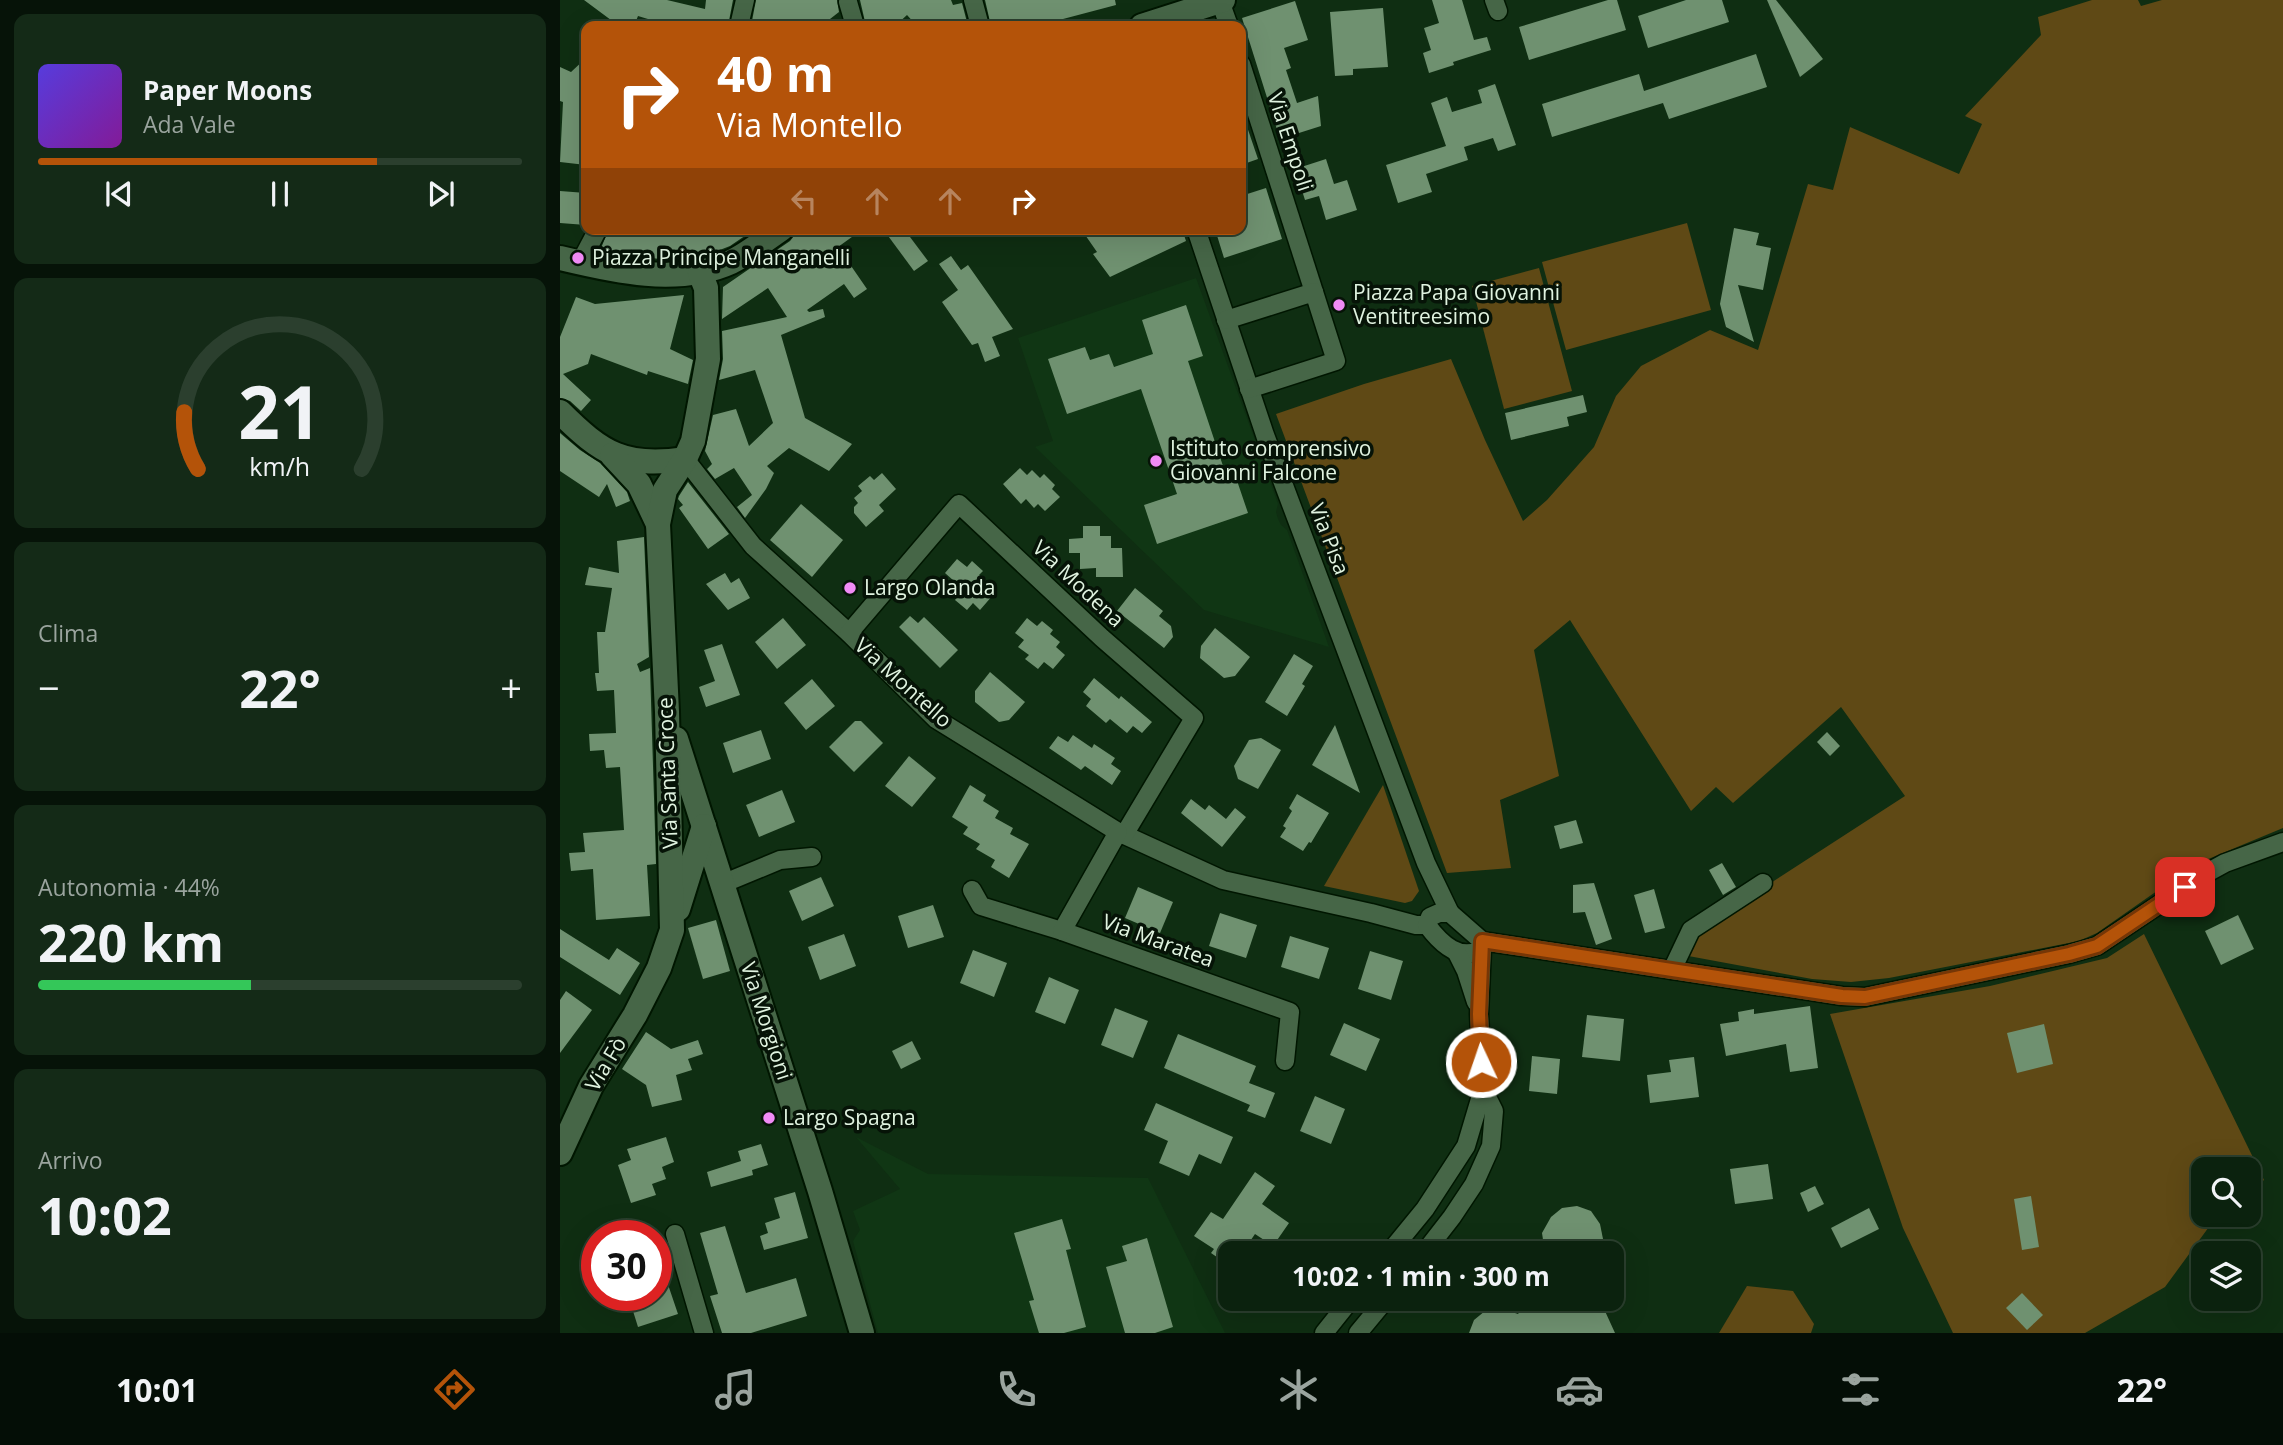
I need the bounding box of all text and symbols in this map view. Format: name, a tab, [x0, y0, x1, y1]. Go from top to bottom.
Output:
text: 40 m	[717, 40, 834, 106]
icon: right	[602, 49, 693, 140]
text: Paper Moons	[143, 72, 312, 108]
street label: Via Empoli	[1262, 89, 1320, 195]
text: Via Montello	[717, 103, 903, 146]
text: Ada Vale	[143, 108, 236, 140]
icon: previous	[100, 175, 138, 213]
icon: pause	[261, 175, 299, 213]
icon: next	[422, 175, 460, 213]
icon: left	[785, 182, 823, 220]
icon: ahead	[858, 182, 896, 220]
icon: ahead	[931, 182, 969, 220]
icon: right	[1004, 182, 1042, 220]
place label: Piazza Principe Manganelli	[592, 243, 850, 271]
marker: Piazza Principe Manganelli	[570, 250, 586, 266]
place label: Piazza Papa Giovanni Ventitreesimo	[1353, 278, 1560, 330]
marker: Piazza Papa Giovanni Ventitreesimo	[1331, 297, 1347, 313]
text: 21	[238, 361, 322, 460]
place label: Istituto comprensivo Giovanni Falcone	[1170, 434, 1371, 486]
text: km/h	[250, 448, 310, 482]
marker: Istituto comprensivo Giovanni Falcone	[1148, 453, 1164, 469]
street label: Via Pisa	[1304, 499, 1356, 578]
street label: Via Modena	[1027, 534, 1131, 633]
place label: Largo Olanda	[864, 573, 995, 601]
marker: Largo Olanda	[842, 580, 858, 596]
text: Clima	[38, 617, 98, 649]
street label: Via Montello	[849, 631, 958, 733]
text: 22°	[239, 652, 321, 723]
text: −	[38, 661, 60, 713]
text: +	[500, 661, 522, 713]
street label: Via Santa Croce	[650, 697, 684, 849]
pin	[2155, 857, 2215, 917]
icon: arrive	[2166, 868, 2204, 906]
text: Autonomia · 44%	[38, 871, 220, 903]
text: 220 km	[38, 906, 224, 977]
street label: Via Maratea	[1099, 907, 1218, 973]
street label: Via Morgioni	[735, 958, 799, 1083]
position arrow	[1444, 1025, 1518, 1099]
street label: Via Fò	[578, 1031, 632, 1096]
place label: Largo Spagna	[783, 1103, 916, 1131]
marker: Largo Spagna	[761, 1110, 777, 1126]
text: Arrivo	[38, 1144, 102, 1176]
map controls	[2191, 1157, 2261, 1311]
button: search	[2191, 1157, 2261, 1227]
text: 10:02	[38, 1179, 172, 1250]
speed limit sign: 30	[581, 1220, 672, 1311]
button: layers	[2191, 1241, 2261, 1311]
text: 10:02 · 1 min · 300 m	[1292, 1258, 1550, 1294]
icon: directions	[430, 1365, 479, 1414]
icon: music	[711, 1365, 760, 1414]
icon: phone	[992, 1365, 1041, 1414]
icon: climate	[1274, 1365, 1323, 1414]
icon: car	[1555, 1365, 1604, 1414]
icon: filters	[1836, 1365, 1885, 1414]
text: 10:01	[116, 1368, 198, 1411]
text: 22°	[2117, 1368, 2167, 1411]

